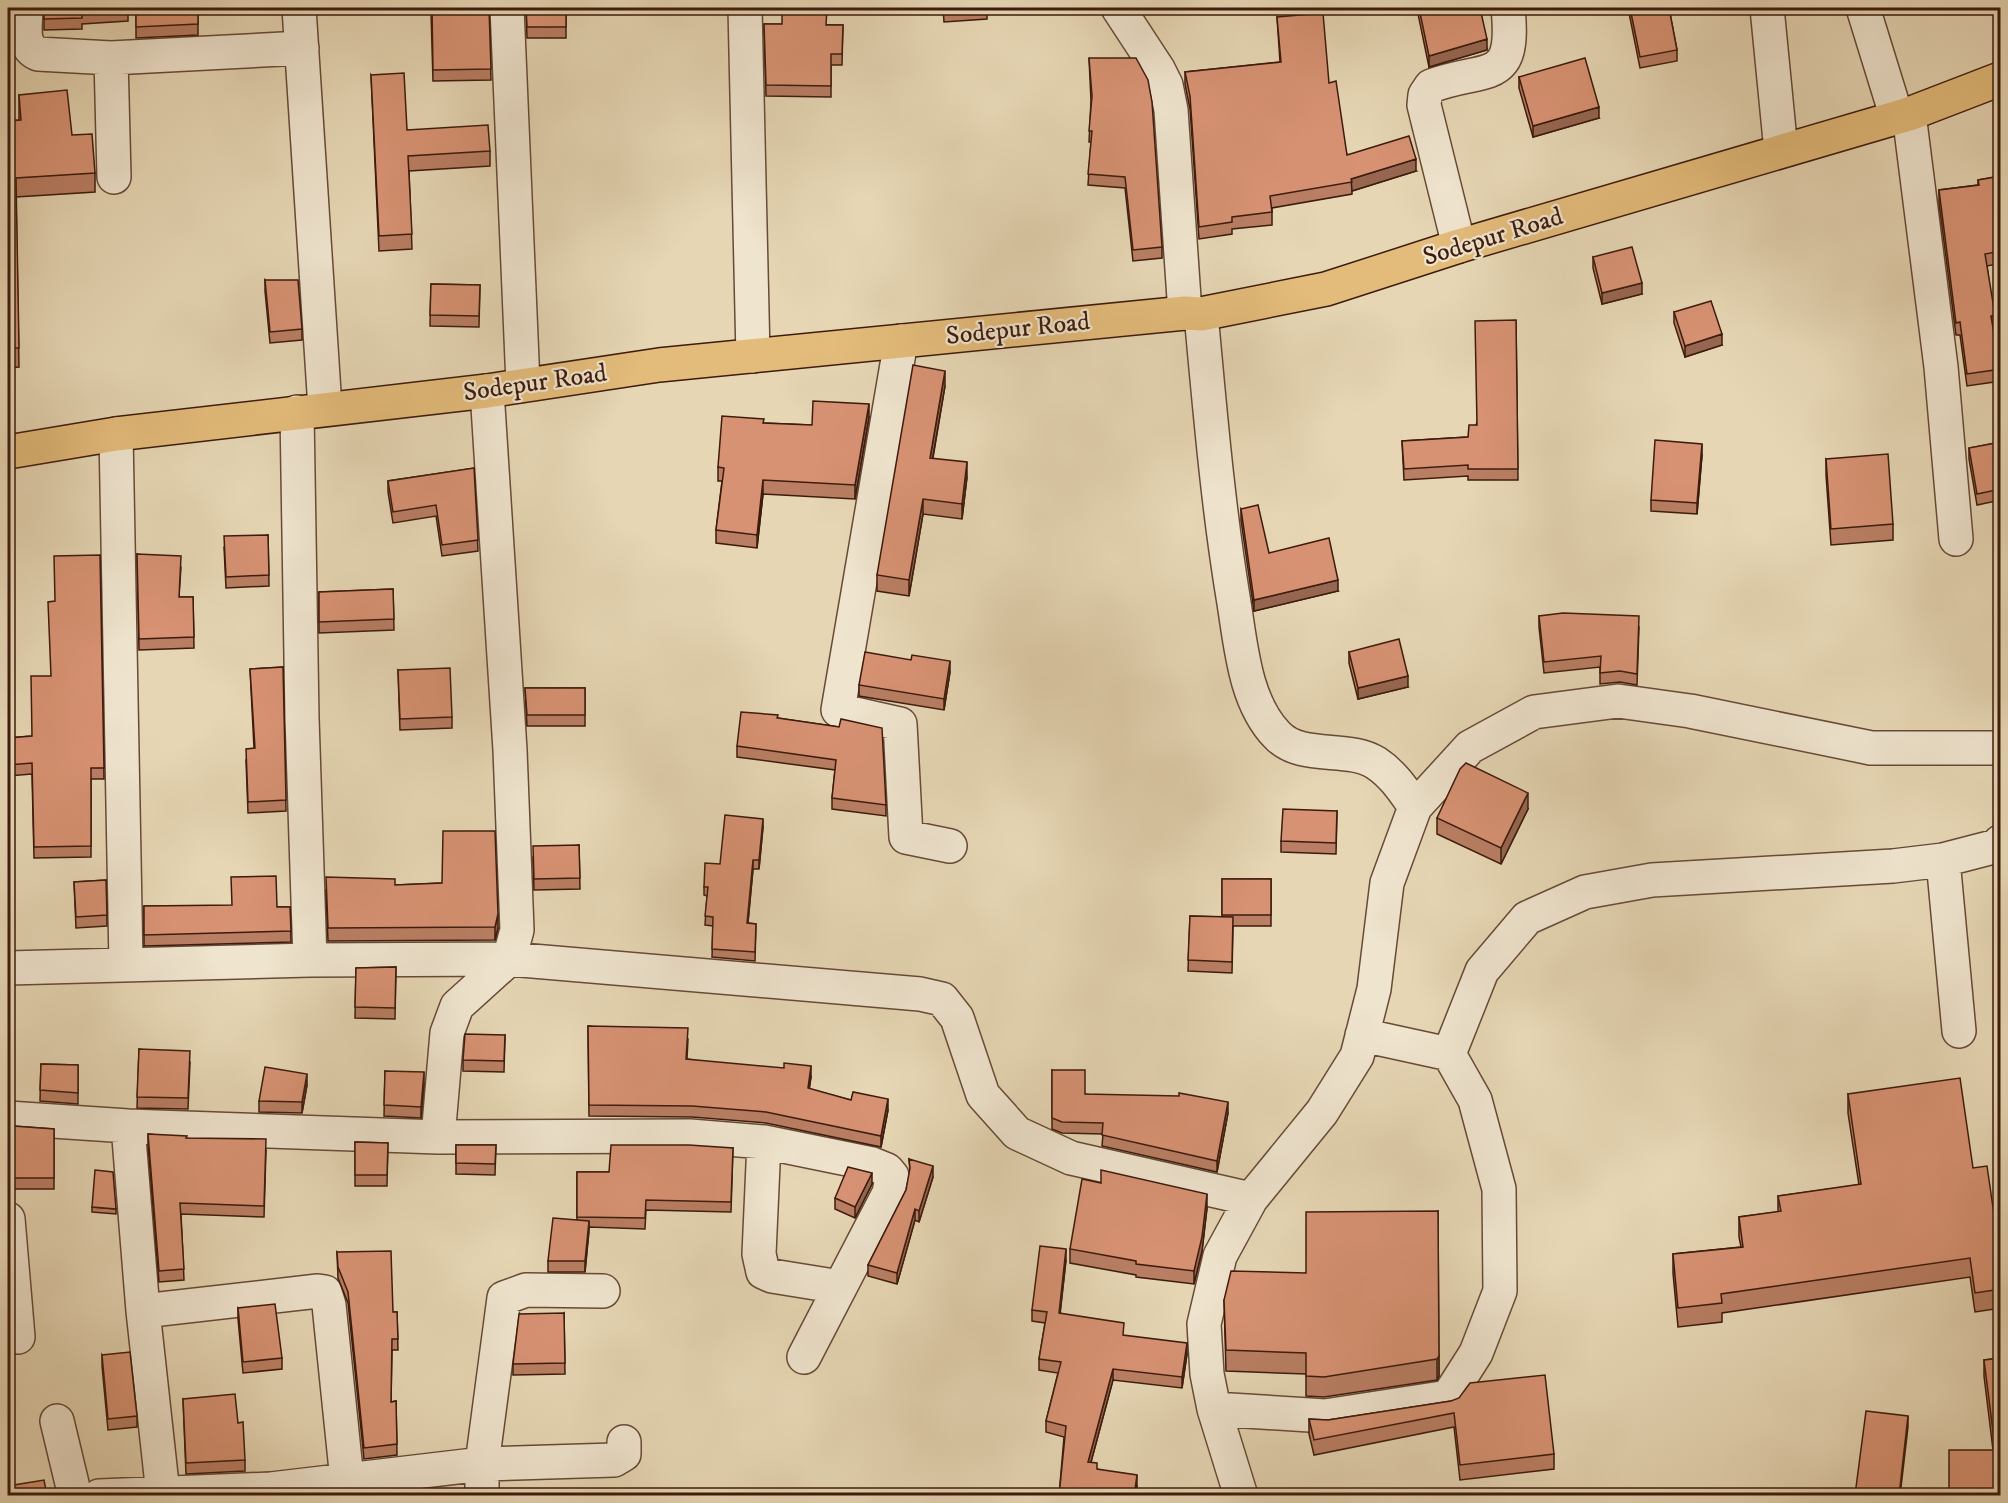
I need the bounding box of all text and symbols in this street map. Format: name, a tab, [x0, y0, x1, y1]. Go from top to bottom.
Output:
street label: Sodepur Road	[1419, 200, 1567, 274]
street label: Sodepur Road	[944, 305, 1092, 353]
street label: Sodepur Road	[461, 357, 609, 409]

